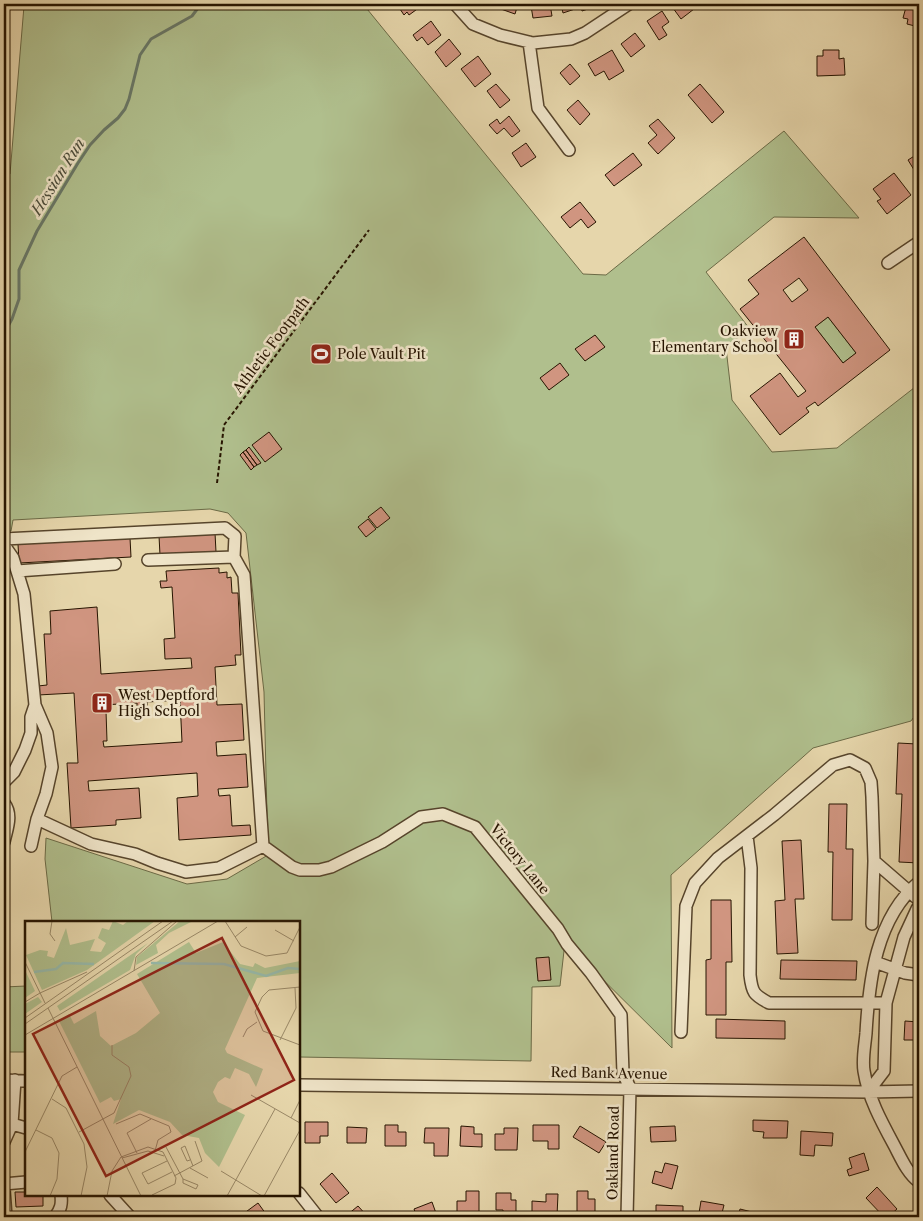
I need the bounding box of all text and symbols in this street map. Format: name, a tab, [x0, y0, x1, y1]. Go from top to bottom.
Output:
water label: Hessian Run	[26, 135, 89, 219]
street label: Athletic Footpath	[228, 293, 313, 398]
place label: Oakview Elementary School	[652, 322, 778, 356]
building icon: Oakview Elementary School	[782, 327, 806, 351]
sports icon: Pole Vault Pit	[309, 342, 333, 366]
place label: Pole Vault Pit	[337, 345, 426, 363]
place label: West Deptford High School	[117, 686, 216, 720]
building icon: West Deptford High School	[90, 691, 114, 715]
street label: Victory Lane	[486, 819, 554, 898]
inset map	[25, 921, 300, 1196]
street label: Red Bank Avenue	[550, 1063, 668, 1083]
street label: Oakland Road	[603, 1105, 623, 1200]

